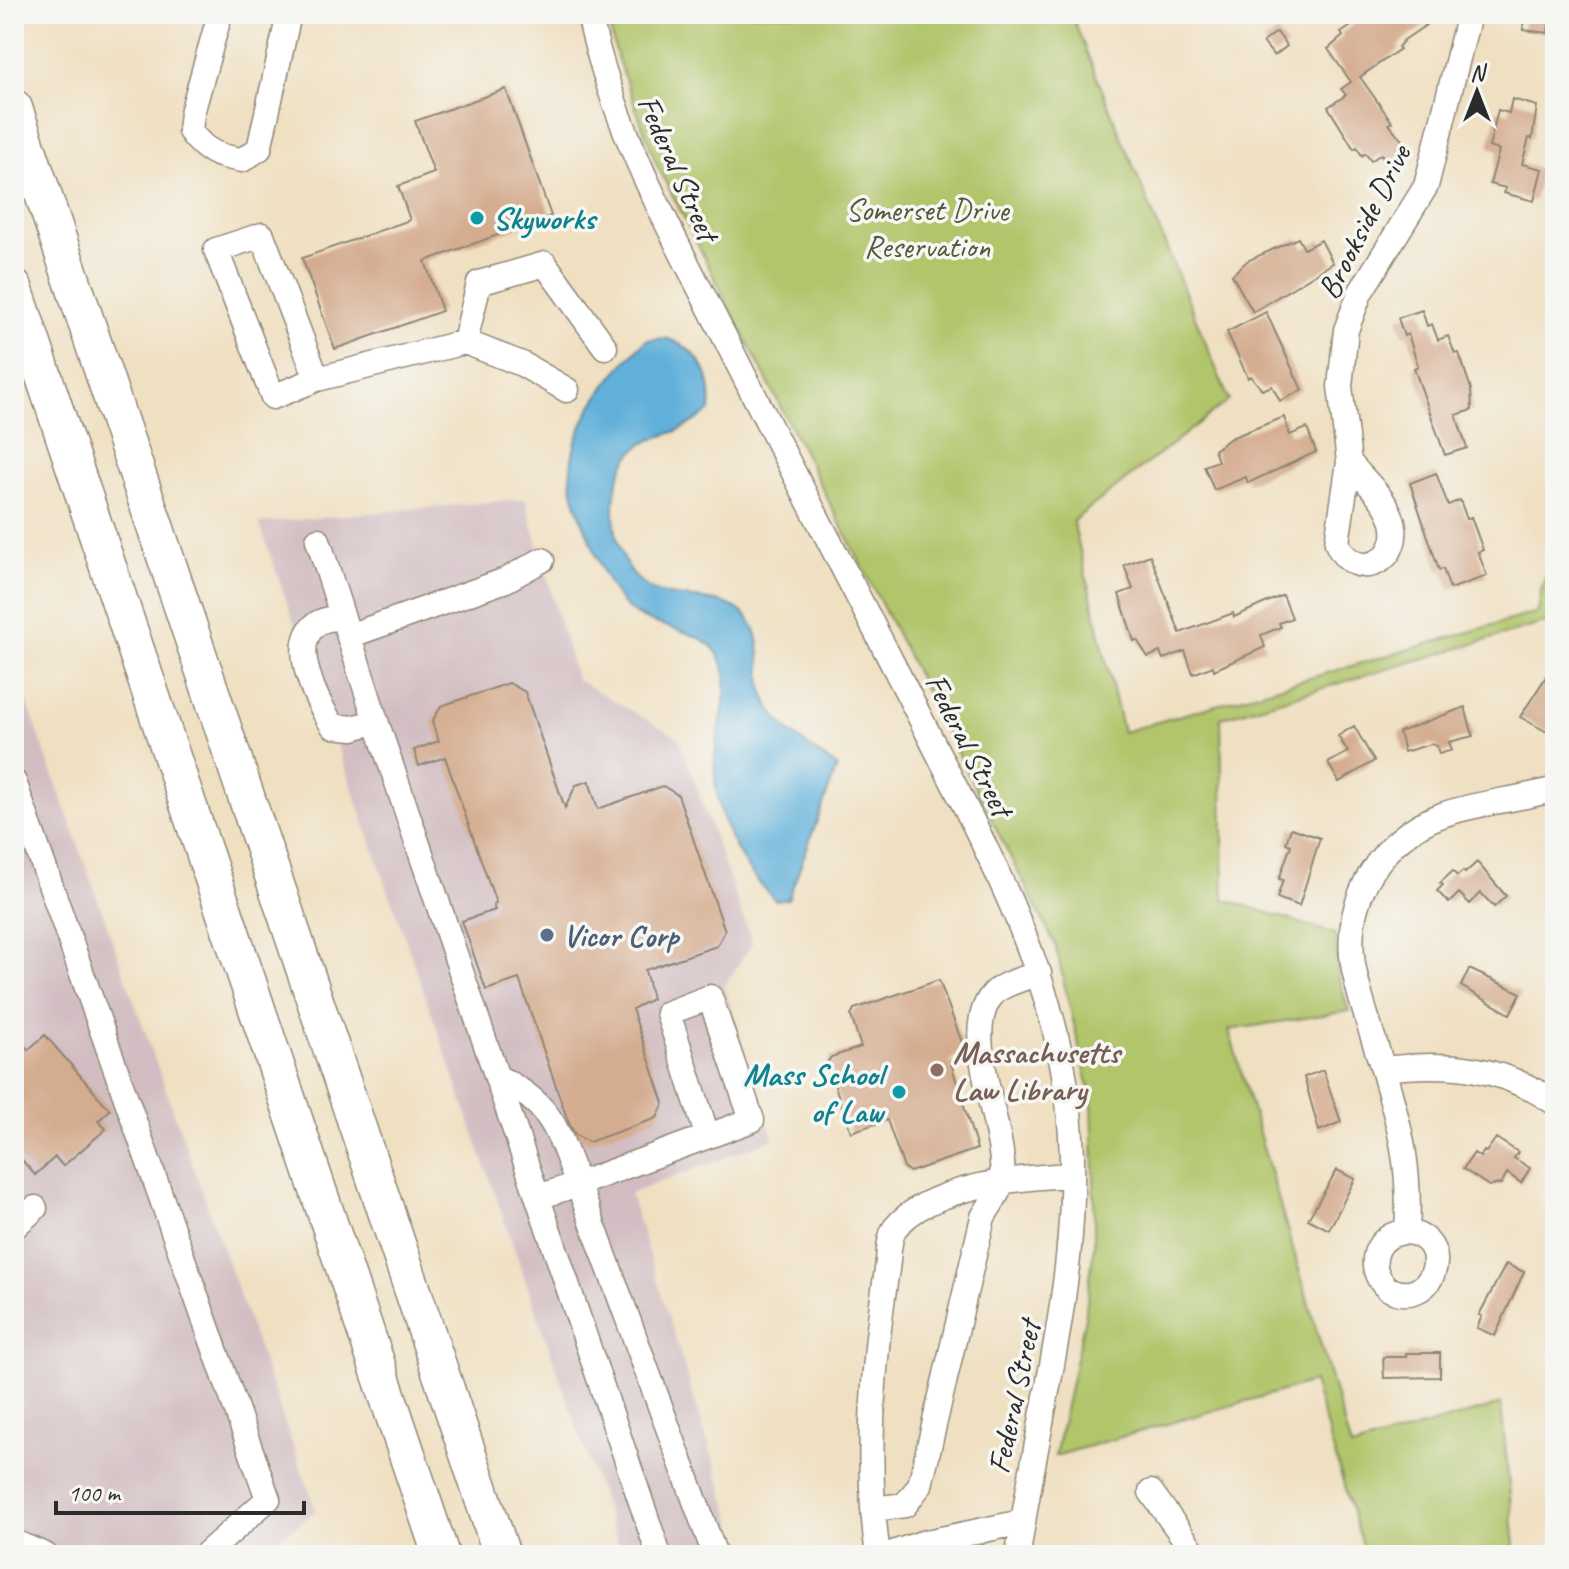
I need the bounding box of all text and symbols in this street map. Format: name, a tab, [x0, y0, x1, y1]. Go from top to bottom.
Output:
north arrow	[1437, 52, 1517, 132]
text: N	[1470, 59, 1487, 87]
street label: Federal Street	[628, 89, 730, 251]
street label: Brookside Drive	[1308, 136, 1421, 306]
park label: Somerset Drive Reservation	[845, 189, 1011, 267]
place label: Skyworks	[493, 198, 598, 239]
marker: Skyworks	[468, 209, 486, 227]
street label: Federal Street	[916, 667, 1024, 827]
place label: Vicor Corp	[563, 915, 680, 956]
marker: Vicor Corp	[538, 926, 556, 944]
place label: Massachusetts Law Library	[953, 1032, 1123, 1110]
place label: Mass School of Law	[743, 1054, 889, 1132]
marker: Massachusetts Law Library	[928, 1061, 946, 1079]
marker: Mass School of Law	[890, 1083, 908, 1101]
street label: Federal Street	[978, 1313, 1051, 1477]
scale bar	[56, 1465, 304, 1515]
text: 100 m	[68, 1478, 122, 1508]

